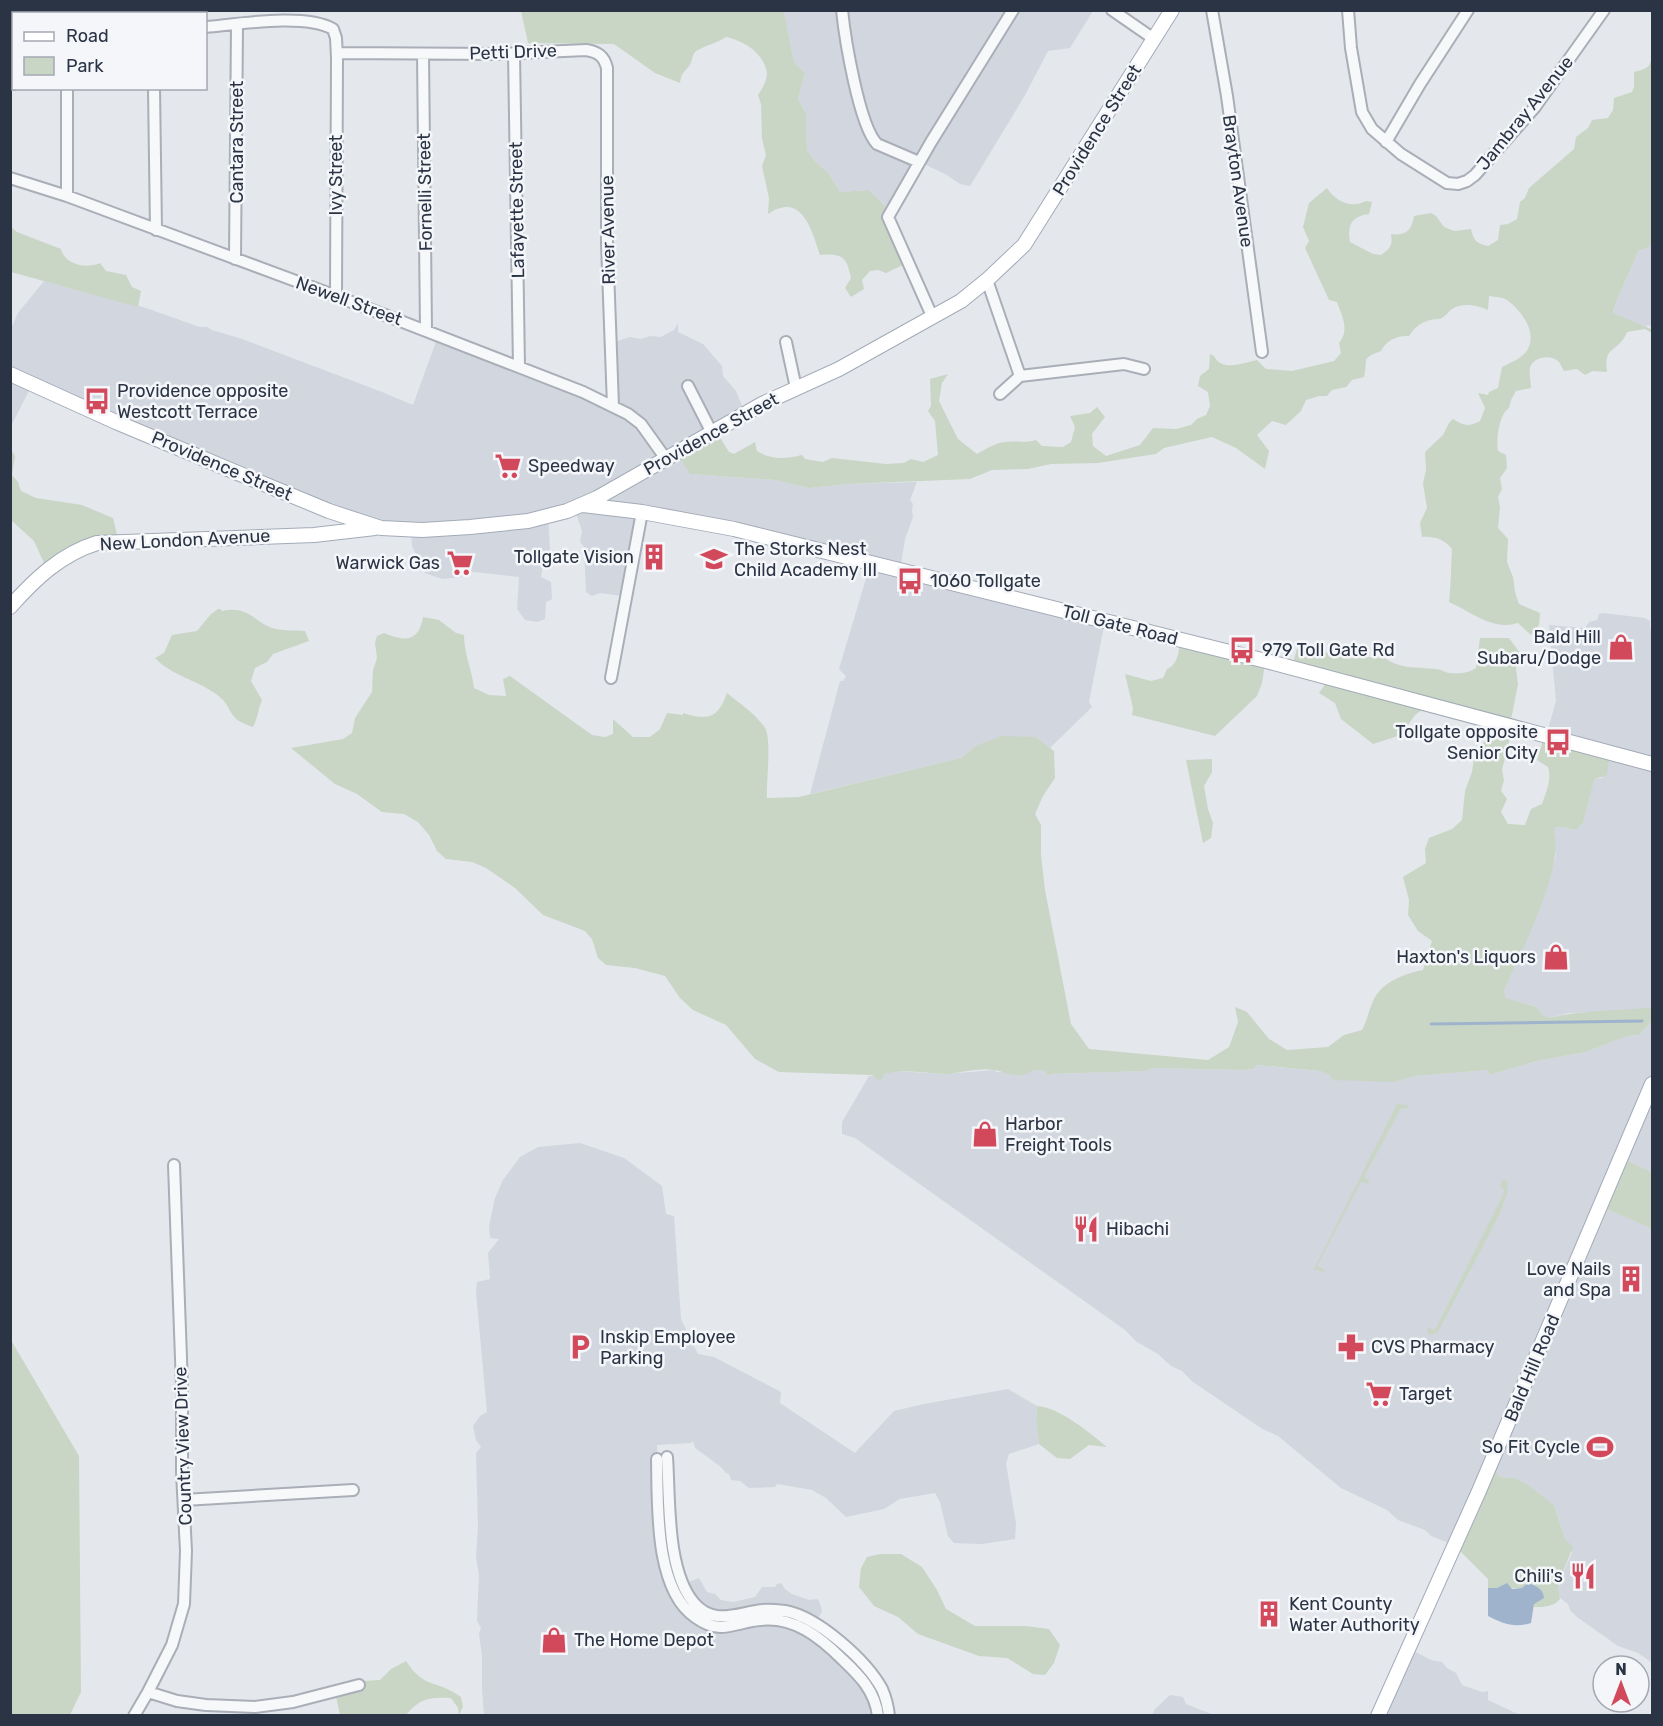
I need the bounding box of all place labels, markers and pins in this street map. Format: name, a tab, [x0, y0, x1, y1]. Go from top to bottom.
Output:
place label: Providence opposite Westcott Terrace	[117, 380, 288, 423]
bus stop icon: Providence opposite Westcott Terrace	[82, 386, 112, 416]
supermarket icon: Speedway	[493, 451, 523, 481]
place label: Speedway	[528, 455, 615, 477]
place label: The Storks Nest Child Academy III	[734, 538, 877, 581]
building icon: Tollgate Vision	[639, 542, 669, 572]
school or university icon: The Storks Nest Child Academy III	[699, 544, 729, 574]
place label: Tollgate Vision	[514, 546, 634, 568]
supermarket icon: Warwick Gas	[445, 548, 475, 578]
place label: Warwick Gas	[336, 552, 440, 574]
bus stop icon: 1060 Tollgate	[895, 566, 925, 596]
place label: 1060 Tollgate	[930, 570, 1041, 592]
place label: Bald Hill Subaru/Dodge	[1477, 626, 1601, 669]
shop icon: Bald Hill Subaru/Dodge	[1606, 632, 1636, 662]
bus stop icon: 979 Toll Gate Rd	[1227, 635, 1257, 665]
place label: 979 Toll Gate Rd	[1262, 639, 1395, 661]
place label: Tollgate opposite Senior City	[1395, 721, 1538, 764]
bus stop icon: Tollgate opposite Senior City	[1543, 727, 1573, 757]
shop icon: Haxton's Liquors	[1541, 942, 1571, 972]
place label: Haxton's Liquors	[1396, 946, 1536, 968]
place label: Harbor Freight Tools	[1005, 1113, 1112, 1156]
shop icon: Harbor Freight Tools	[970, 1119, 1000, 1149]
restaurant icon: Hibachi	[1071, 1214, 1101, 1244]
place label: Hibachi	[1106, 1218, 1169, 1240]
place label: Love Nails and Spa	[1527, 1258, 1611, 1301]
building icon: Love Nails and Spa	[1616, 1264, 1646, 1294]
place label: Inskip Employee Parking	[600, 1326, 736, 1369]
parking icon: Inskip Employee Parking	[565, 1332, 595, 1362]
pharmacy icon: CVS Pharmacy	[1336, 1332, 1366, 1362]
place label: CVS Pharmacy	[1371, 1336, 1495, 1358]
supermarket icon: Target	[1364, 1379, 1394, 1409]
place label: Target	[1399, 1383, 1452, 1405]
sports icon: So Fit Cycle	[1585, 1432, 1615, 1462]
place label: So Fit Cycle	[1482, 1436, 1580, 1458]
restaurant icon: Chili's	[1568, 1561, 1598, 1591]
place label: Chili's	[1514, 1565, 1563, 1587]
place label: Kent County Water Authority	[1289, 1593, 1420, 1636]
building icon: Kent County Water Authority	[1254, 1599, 1284, 1629]
shop icon: The Home Depot	[539, 1625, 569, 1655]
place label: The Home Depot	[574, 1629, 714, 1651]

